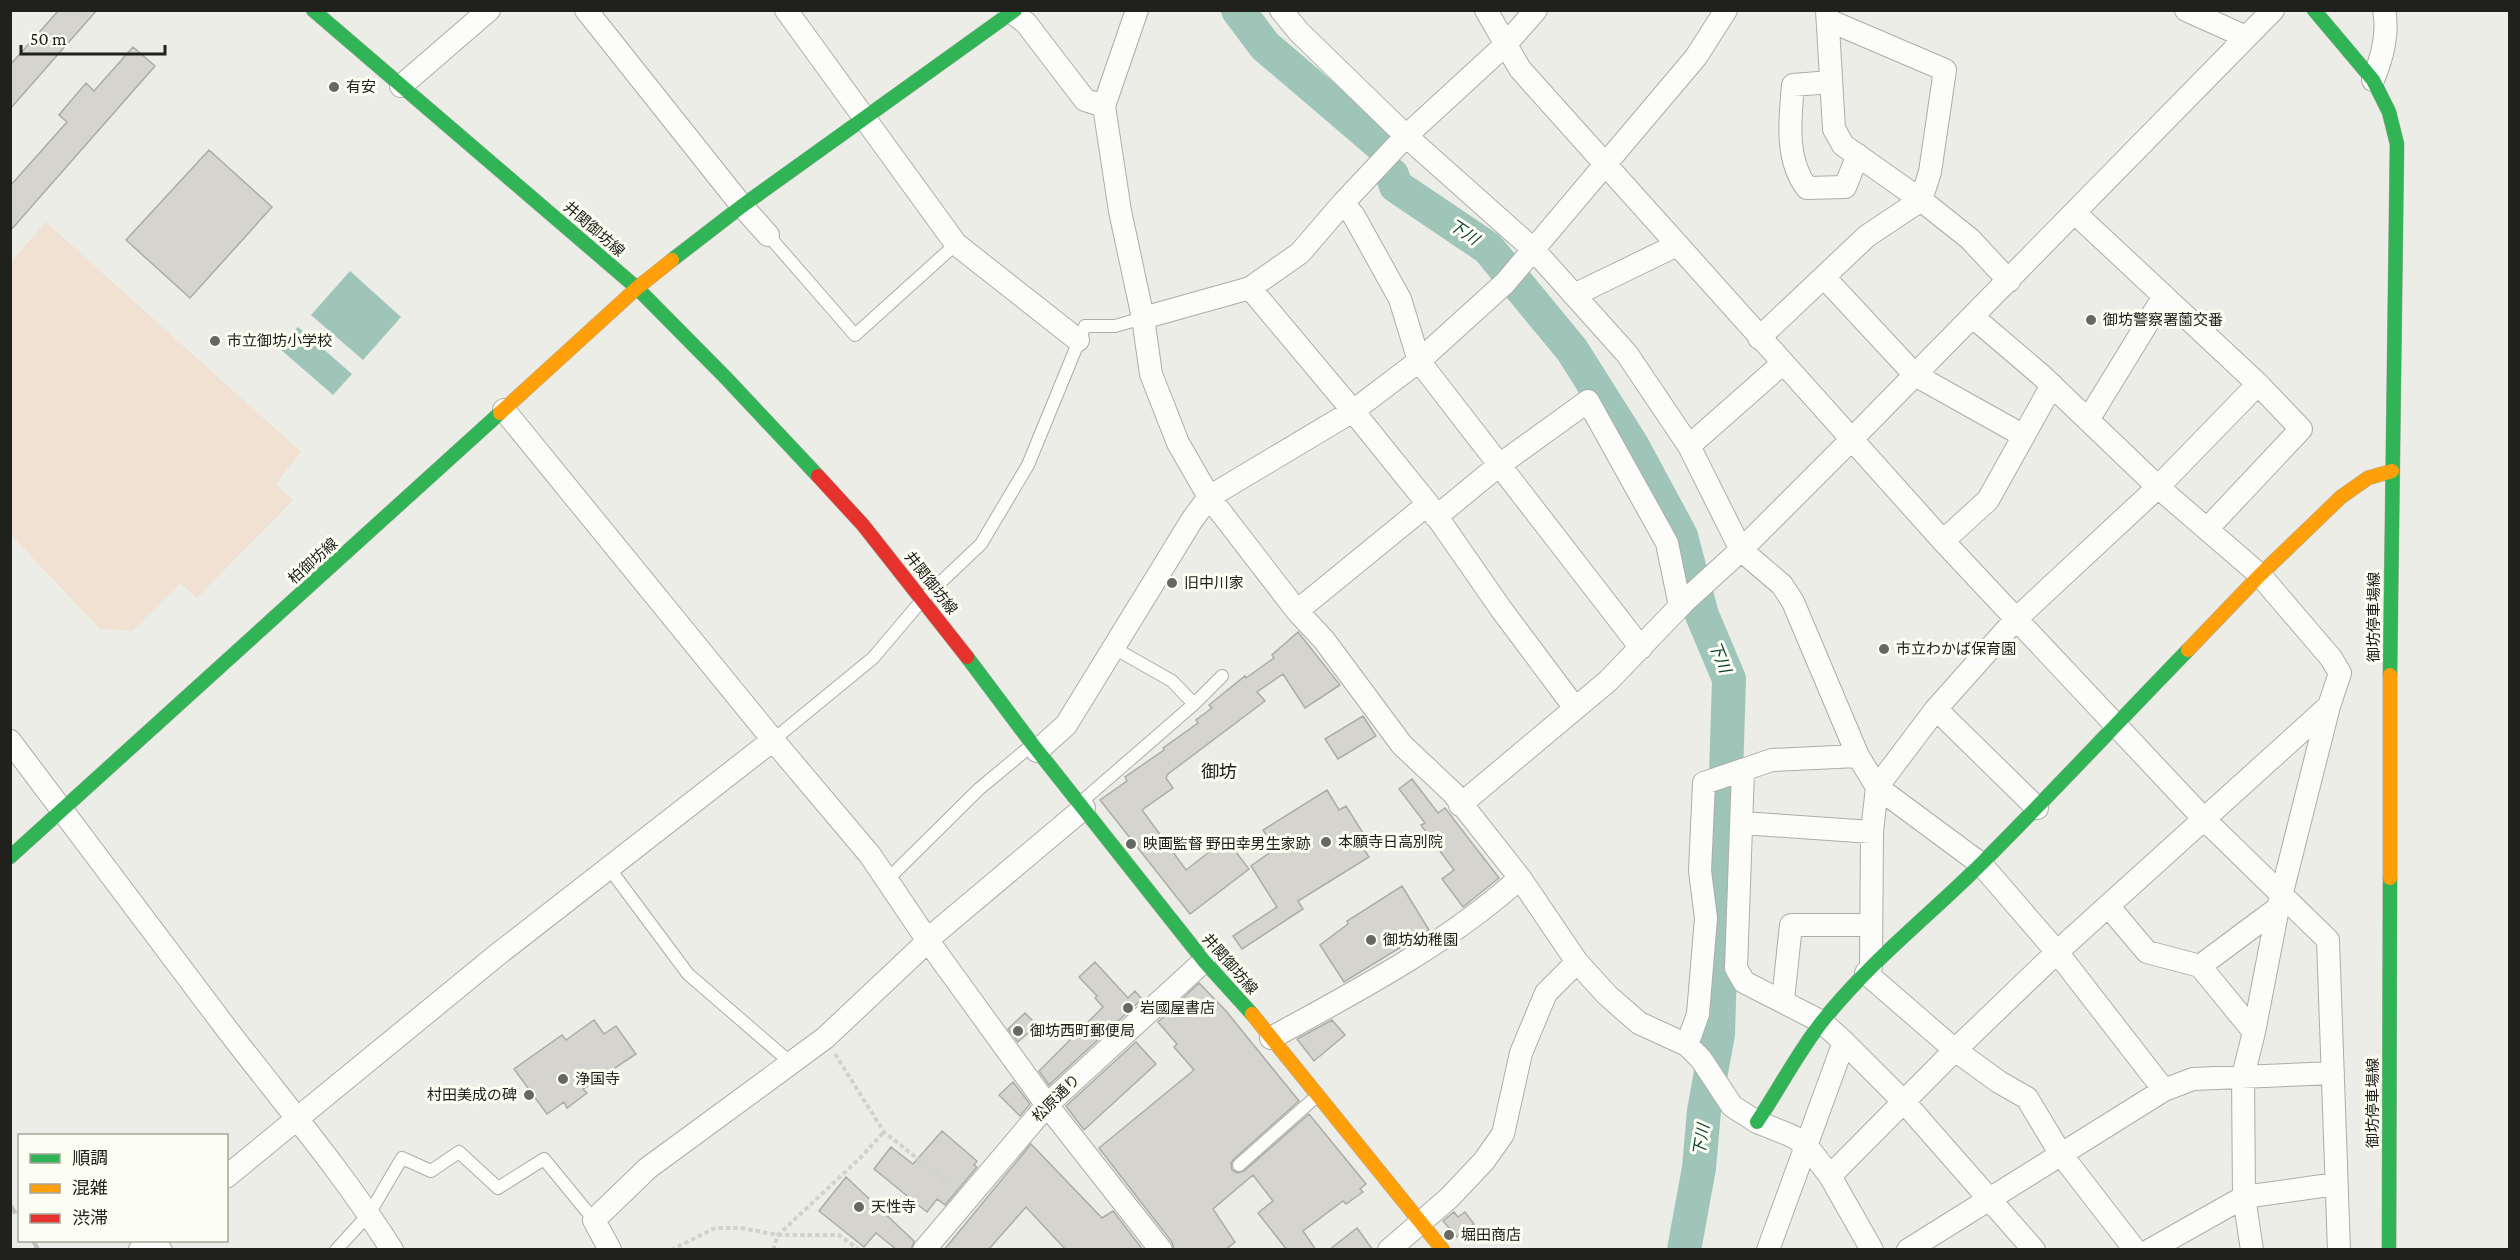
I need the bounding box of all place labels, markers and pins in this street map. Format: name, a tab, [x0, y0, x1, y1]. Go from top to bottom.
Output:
place label: 有安	[346, 79, 376, 95]
marker: 有安	[327, 80, 341, 94]
place label: 御坊警察署薗交番	[2103, 312, 2223, 328]
marker: 御坊警察署薗交番	[2084, 313, 2098, 327]
place label: 市立御坊小学校	[227, 333, 332, 349]
marker: 市立御坊小学校	[208, 334, 222, 348]
place label: 旧中川家	[1184, 575, 1244, 591]
marker: 旧中川家	[1165, 576, 1179, 590]
place label: 市立わかば保育園	[1896, 641, 2016, 657]
marker: 市立わかば保育園	[1877, 642, 1891, 656]
place label: 本願寺日高別院	[1338, 834, 1443, 850]
marker: 本願寺日高別院	[1319, 835, 1333, 849]
place label: 映画監督 野田幸男生家跡	[1143, 836, 1311, 852]
marker: 映画監督 野田幸男生家跡	[1124, 837, 1138, 851]
place label: 御坊幼稚園	[1383, 932, 1458, 948]
marker: 御坊幼稚園	[1364, 933, 1378, 947]
place label: 岩國屋書店	[1140, 1000, 1215, 1016]
marker: 岩國屋書店	[1121, 1001, 1135, 1015]
place label: 御坊西町郵便局	[1030, 1023, 1135, 1039]
marker: 御坊西町郵便局	[1011, 1024, 1025, 1038]
place label: 浄国寺	[575, 1071, 620, 1087]
marker: 浄国寺	[556, 1072, 570, 1086]
place label: 村田美成の碑	[427, 1086, 517, 1103]
marker: 村田美成の碑	[522, 1088, 536, 1102]
place label: 天性寺	[871, 1199, 916, 1215]
marker: 天性寺	[852, 1200, 866, 1214]
place label: 堀田商店	[1461, 1227, 1521, 1243]
marker: 堀田商店	[1442, 1228, 1456, 1242]

